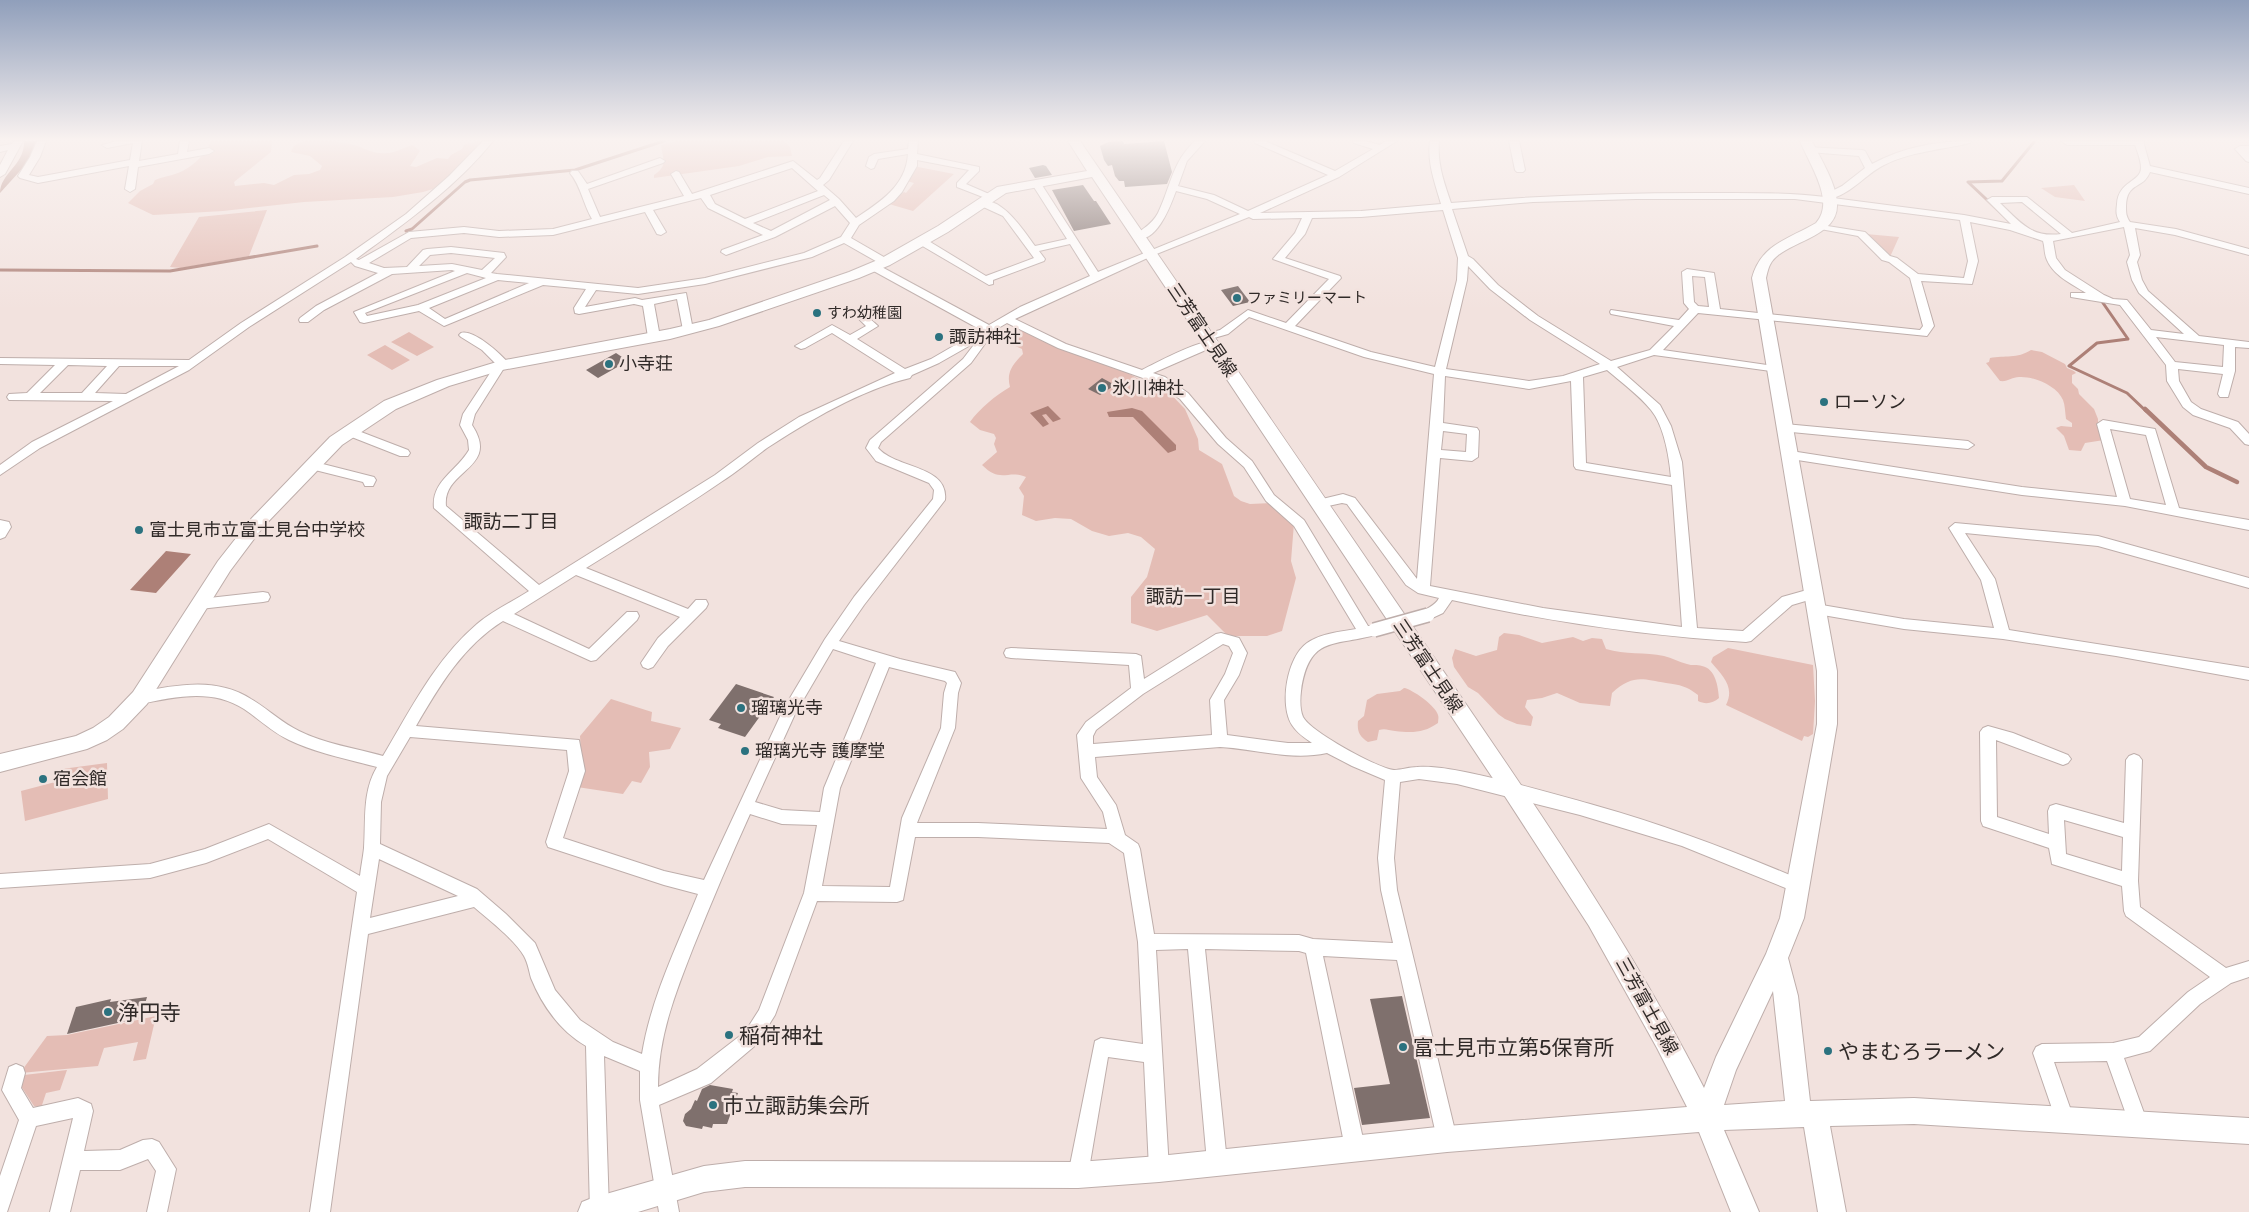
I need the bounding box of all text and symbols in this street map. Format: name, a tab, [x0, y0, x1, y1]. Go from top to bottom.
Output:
street label: 三芳富士見線	[1163, 279, 1241, 381]
place label: ファミリーマート	[1247, 289, 1367, 307]
marker: ファミリーマート	[1231, 292, 1243, 304]
place label: すわ幼稚園	[827, 304, 902, 322]
marker: すわ幼稚園	[811, 307, 823, 319]
place label: 諏訪神社	[949, 326, 1021, 348]
marker: 諏訪神社	[933, 331, 945, 343]
place label: 小寺荘	[619, 353, 673, 375]
marker: 小寺荘	[603, 358, 615, 370]
place label: 氷川神社	[1112, 377, 1184, 399]
marker: 氷川神社	[1096, 382, 1108, 394]
place label: ローソン	[1834, 391, 1906, 413]
marker: ローソン	[1818, 396, 1830, 408]
district label: 諏訪二丁目	[463, 510, 559, 533]
place label: 富士見市立富士見台中学校	[149, 519, 365, 541]
marker: 富士見市立富士見台中学校	[133, 524, 145, 536]
district label: 諏訪一丁目	[1145, 585, 1241, 608]
street label: 三芳富士見線	[1389, 615, 1467, 717]
place label: 瑠璃光寺	[751, 697, 823, 719]
marker: 瑠璃光寺	[735, 702, 747, 714]
place label: 瑠璃光寺 護摩堂	[755, 740, 885, 762]
marker: 瑠璃光寺 護摩堂	[739, 745, 751, 757]
place label: 宿会館	[53, 768, 107, 790]
marker: 宿会館	[37, 773, 49, 785]
street label: 三芳富士見線	[1611, 953, 1683, 1059]
place label: 浄円寺	[118, 1000, 181, 1025]
marker: 浄円寺	[102, 1006, 114, 1018]
place label: 稲荷神社	[739, 1023, 823, 1048]
marker: 稲荷神社	[723, 1029, 735, 1041]
place label: 富士見市立第5保育所	[1413, 1035, 1614, 1060]
place label: やまむろラーメン	[1838, 1039, 2005, 1064]
marker: 富士見市立第5保育所	[1397, 1041, 1409, 1053]
marker: やまむろラーメン	[1822, 1045, 1834, 1057]
place label: 市立諏訪集会所	[723, 1093, 870, 1118]
marker: 市立諏訪集会所	[707, 1099, 719, 1111]

